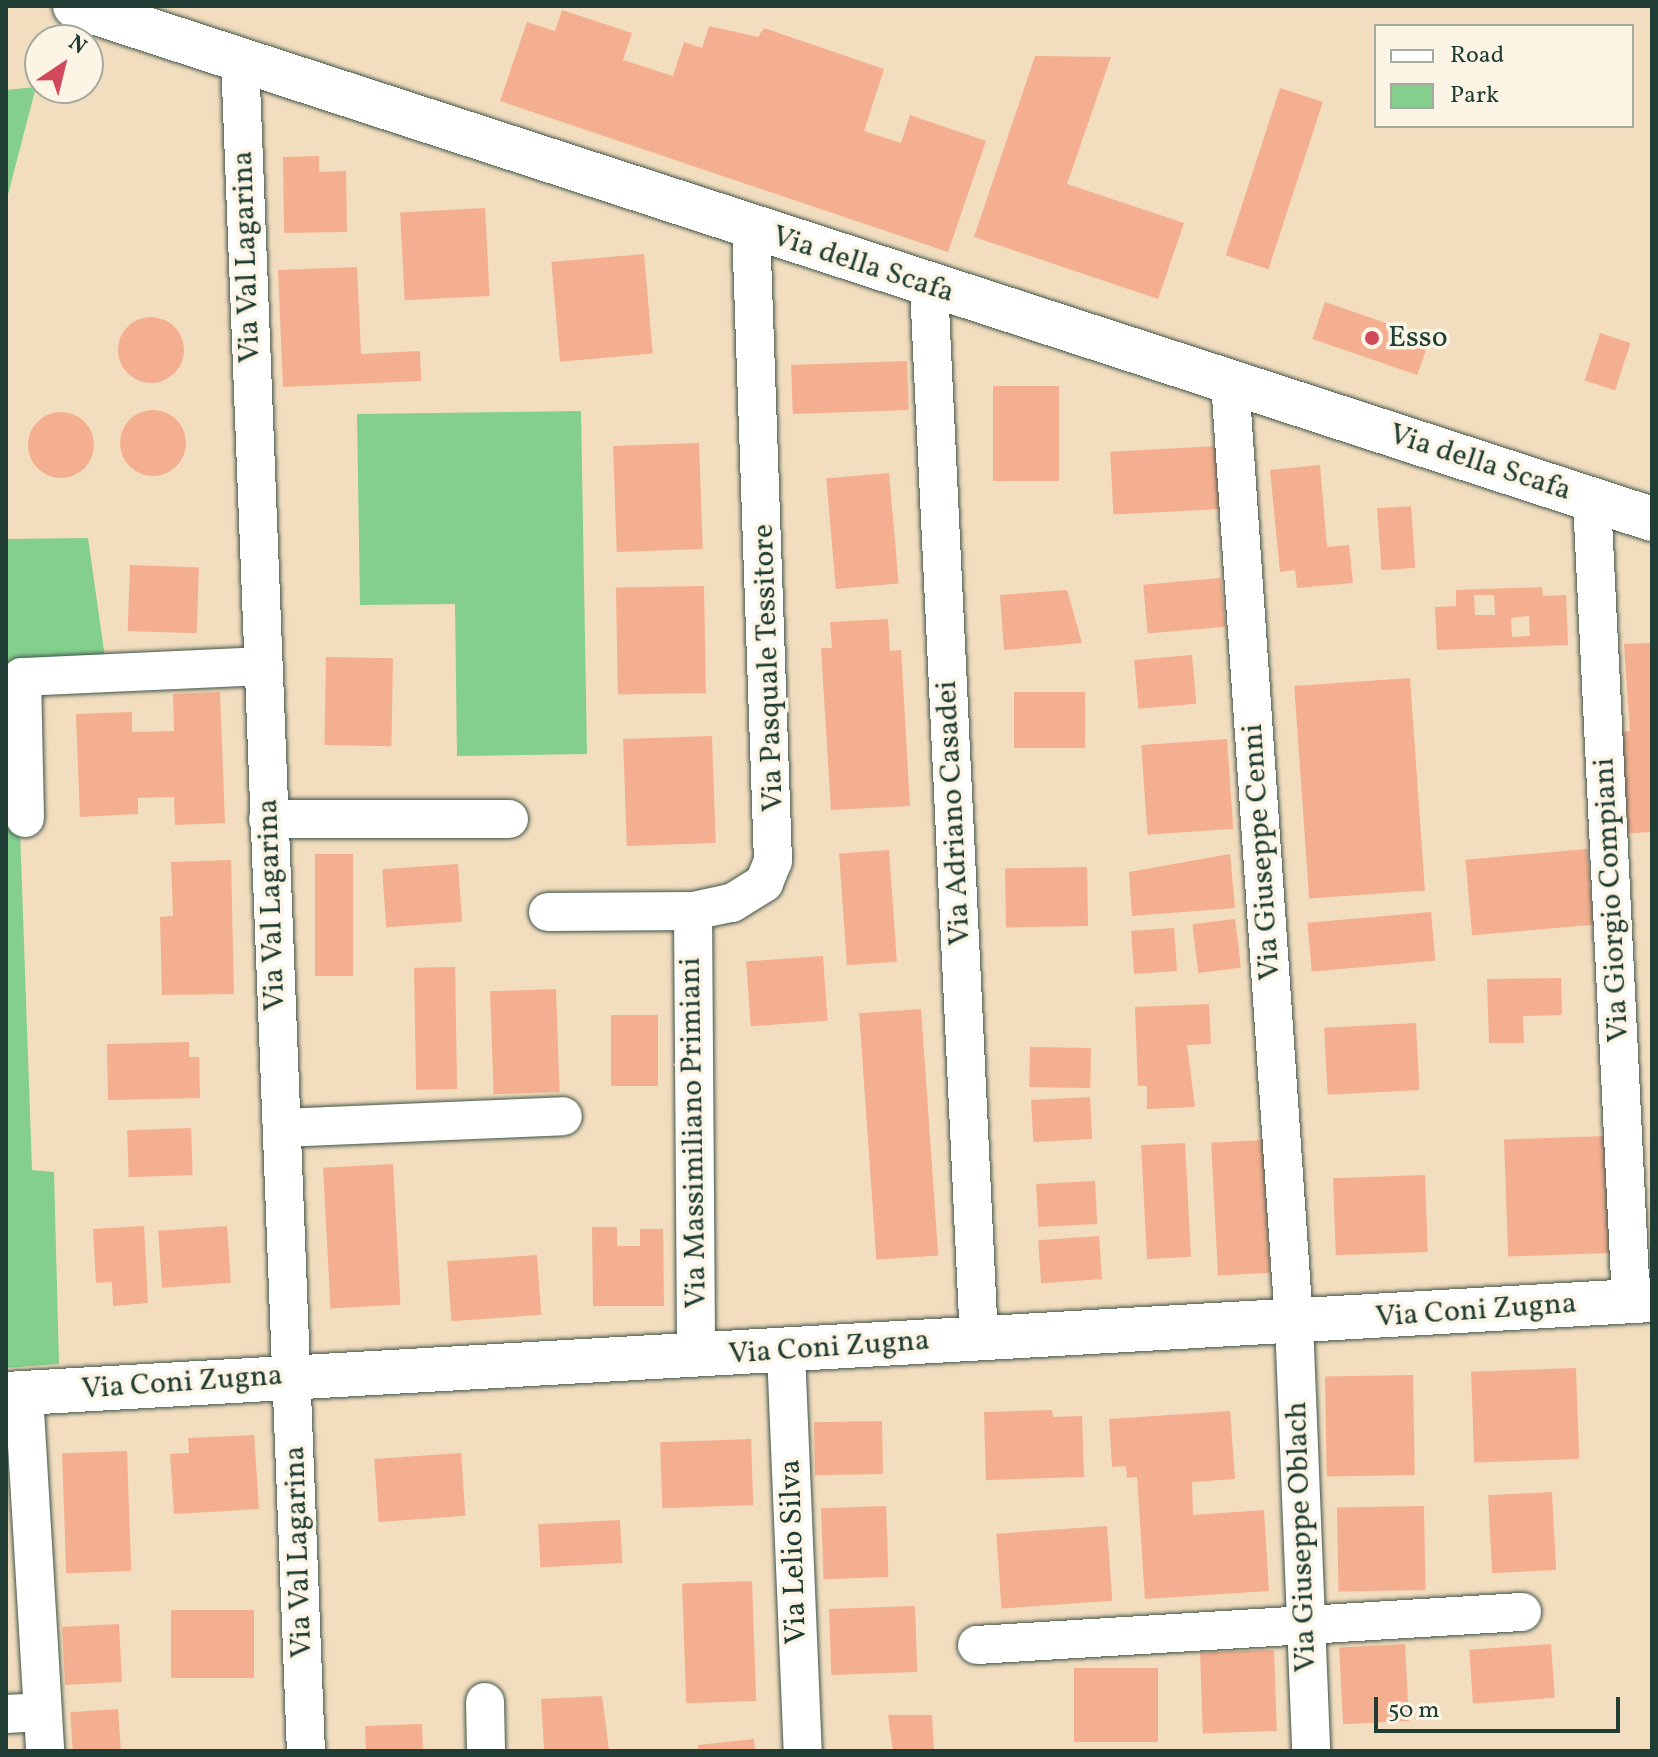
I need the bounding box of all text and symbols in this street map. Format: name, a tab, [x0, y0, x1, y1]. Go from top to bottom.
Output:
north arrow	[24, 24, 104, 104]
legend	[1374, 24, 1634, 128]
text: N	[61, 28, 92, 63]
text: Road	[1450, 39, 1504, 73]
text: Park	[1450, 79, 1499, 113]
street label: Via Val Lagarina	[225, 150, 269, 364]
street label: Via della Scafa	[767, 219, 959, 311]
place label: Esso	[1388, 320, 1448, 356]
marker: Esso	[1363, 329, 1381, 347]
street label: Via della Scafa	[1384, 417, 1576, 509]
street label: Via Pasquale Tessitore	[746, 523, 792, 813]
street label: Via Adriano Casadei	[929, 680, 979, 946]
street label: Via Giuseppe Cenni	[1235, 722, 1289, 982]
street label: Via Giorgio Compiani	[1587, 757, 1637, 1043]
street label: Via Val Lagarina	[250, 798, 294, 1012]
street label: Via Massimiliano Primiani	[673, 957, 715, 1309]
street label: Via Coni Zugna	[1374, 1286, 1578, 1336]
street label: Via Coni Zugna	[727, 1323, 931, 1373]
street label: Via Coni Zugna	[80, 1358, 284, 1408]
street label: Via Giuseppe Oblach	[1279, 1401, 1325, 1673]
street label: Via Val Lagarina	[277, 1445, 321, 1659]
street label: Via Lelio Silva	[773, 1459, 815, 1645]
scale bar	[1378, 1681, 1624, 1731]
text: 50 m	[1388, 1694, 1440, 1728]

